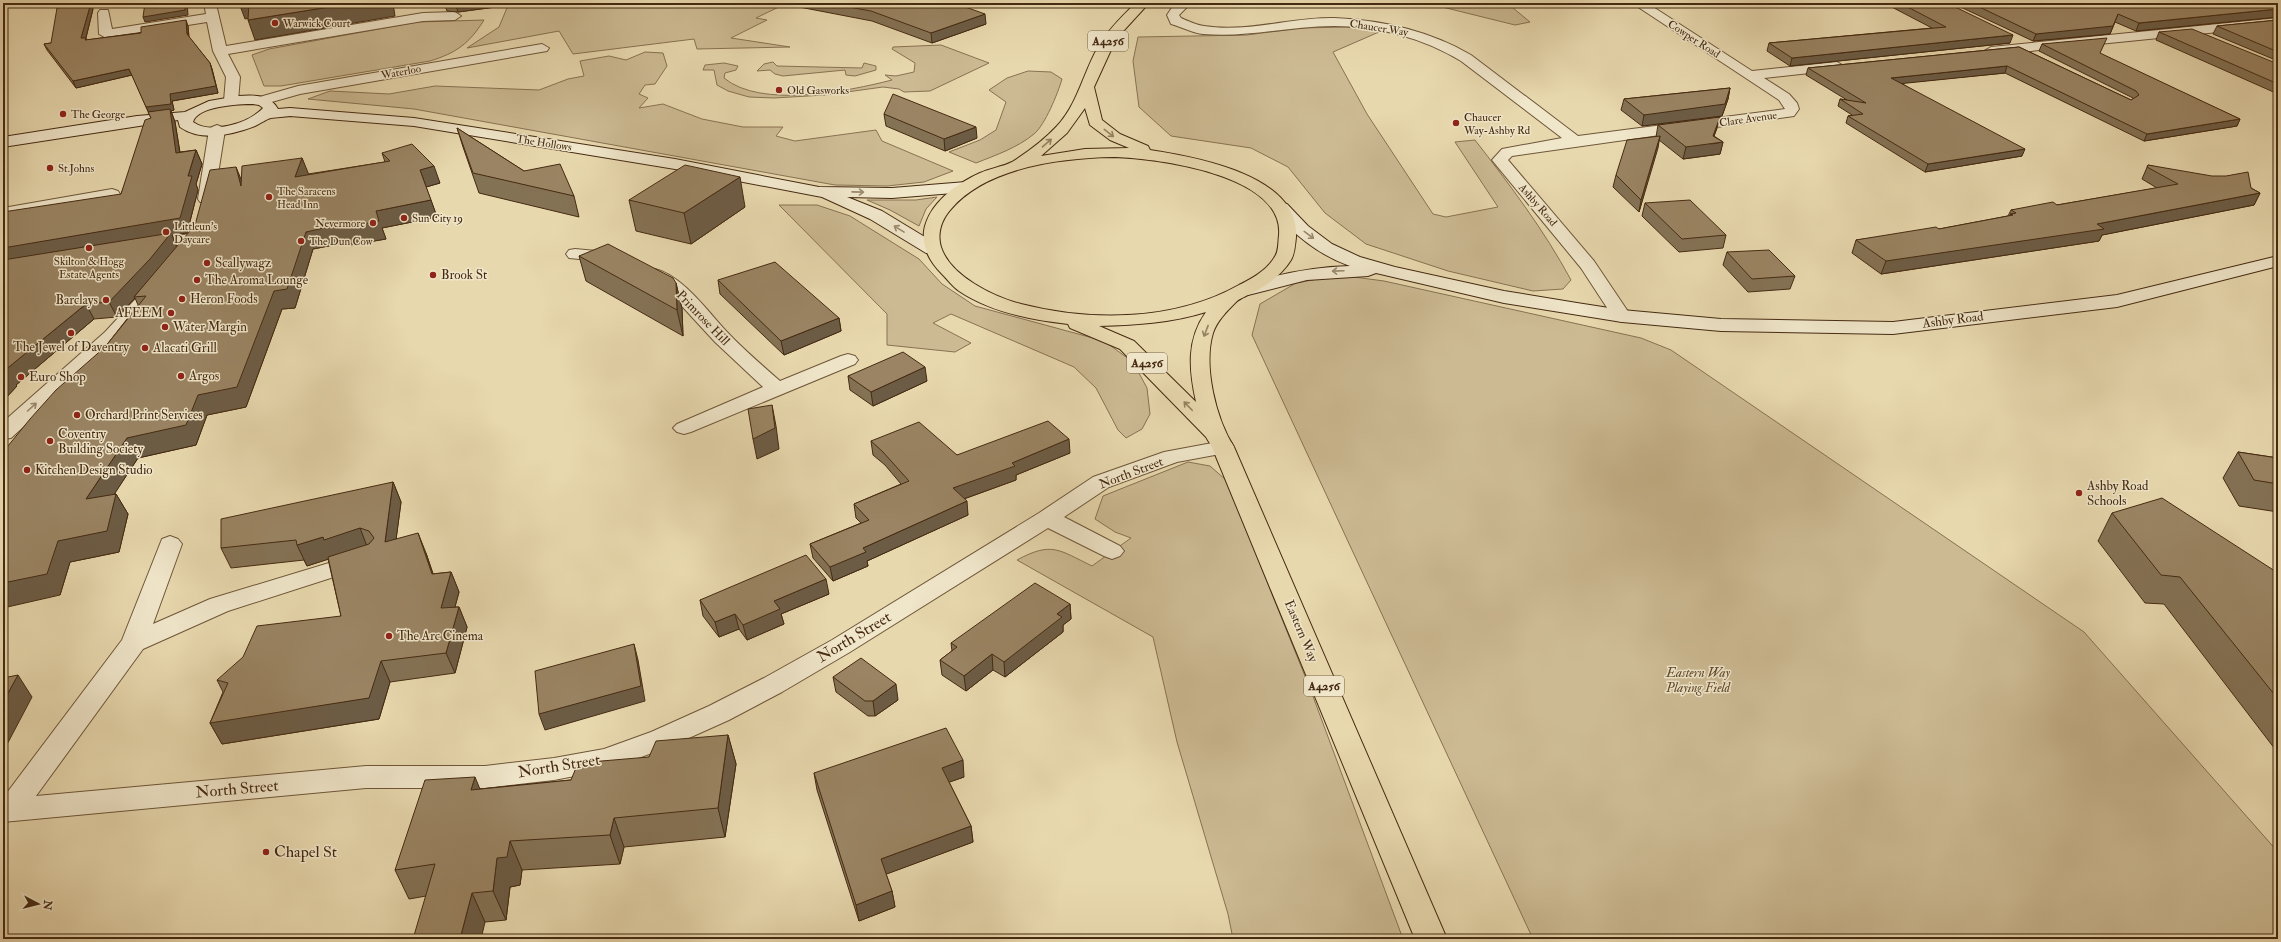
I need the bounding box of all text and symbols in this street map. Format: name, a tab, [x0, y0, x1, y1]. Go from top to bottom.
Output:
place label: Warwick Court	[282, 17, 351, 30]
street label: Chaucer Way	[1349, 17, 1409, 40]
street label: Cowper Road	[1665, 17, 1723, 62]
marker: Warwick Court	[270, 18, 280, 28]
road number: A4256	[1088, 31, 1128, 51]
street label: Waterloo	[379, 62, 422, 82]
place label: Old Gasworks	[787, 84, 849, 97]
marker: Old Gasworks	[774, 85, 784, 95]
place label: The George	[71, 108, 125, 121]
street label: Clare Avenue	[1718, 108, 1778, 129]
marker: The George	[58, 109, 68, 119]
place label: Chaucer Way-Ashby Rd	[1463, 111, 1531, 138]
marker: Chaucer Way-Ashby Rd	[1451, 118, 1461, 128]
one-way arrow	[1104, 128, 1115, 137]
street label: The Hollows	[515, 132, 573, 154]
one-way arrow	[1042, 138, 1052, 147]
place label: St.Johns	[58, 162, 94, 176]
marker: St.Johns	[45, 163, 55, 173]
street label: Ashby Road	[1515, 180, 1560, 230]
place label: The Saracens Head Inn	[277, 185, 336, 211]
one-way arrow	[851, 189, 864, 196]
marker: The Saracens Head Inn	[264, 192, 274, 202]
place label: Sun City 19	[412, 212, 463, 226]
marker: Sun City 19	[399, 213, 409, 223]
place label: Nevermore	[315, 217, 365, 230]
marker: Nevermore	[368, 218, 378, 228]
place label: Littleun's Daycare	[174, 220, 217, 247]
one-way arrow	[894, 225, 905, 233]
marker: Littleun's Daycare	[161, 227, 171, 237]
one-way arrow	[1303, 231, 1314, 239]
place label: The Dun Cow	[309, 235, 373, 248]
marker: The Dun Cow	[296, 236, 306, 246]
marker: Skilton & Hogg Estate Agents	[84, 243, 94, 253]
place label: Skilton & Hogg Estate Agents	[54, 255, 125, 281]
place label: Scallywagz	[215, 255, 272, 272]
marker: Scallywagz	[202, 258, 212, 268]
place label: Brook St	[441, 267, 487, 283]
one-way arrow	[1332, 267, 1345, 275]
marker: Brook St	[428, 270, 438, 280]
place label: The Aroma Lounge	[205, 272, 309, 288]
marker: The Aroma Lounge	[192, 275, 202, 285]
street label: Primrose Hill	[673, 287, 734, 349]
place label: Heron Foods	[190, 291, 258, 307]
place label: Barclays	[55, 292, 99, 309]
marker: Heron Foods	[177, 294, 187, 304]
marker: Barclays	[101, 295, 111, 305]
place label: AFEEM	[114, 305, 163, 321]
marker: AFEEM	[166, 308, 176, 318]
street label: Ashby Road	[1921, 308, 1985, 333]
place label: Water Margin	[172, 319, 247, 335]
marker: Water Margin	[160, 322, 170, 332]
one-way arrow	[1202, 325, 1210, 337]
marker: The Jewel of Daventry	[66, 328, 76, 338]
place label: The Jewel of Daventry	[13, 339, 129, 356]
place label: Alacati Grill	[152, 340, 217, 356]
marker: Alacati Grill	[140, 343, 150, 353]
road number: A4256	[1127, 353, 1167, 373]
place label: Argos	[188, 368, 220, 384]
place label: Euro Shop	[29, 369, 86, 386]
marker: Argos	[176, 371, 186, 381]
marker: Euro Shop	[16, 372, 26, 382]
one-way arrow	[1183, 401, 1193, 411]
one-way arrow	[27, 402, 37, 412]
place label: Orchard Print Services	[85, 407, 203, 423]
marker: Orchard Print Services	[72, 410, 82, 420]
place label: Coventry Building Society	[58, 426, 143, 458]
marker: Coventry Building Society	[45, 436, 55, 446]
street label: North Street	[1097, 453, 1165, 493]
place label: Kitchen Design Studio	[35, 462, 153, 478]
marker: Kitchen Design Studio	[22, 465, 32, 475]
place label: Ashby Road Schools	[2086, 478, 2149, 509]
marker: Ashby Road Schools	[2074, 488, 2084, 498]
street label: Eastern Way	[1280, 597, 1321, 665]
street label: North Street	[813, 607, 895, 667]
place label: The Arc Cinema	[397, 628, 484, 644]
marker: The Arc Cinema	[384, 631, 394, 641]
park label: Eastern Way Playing Field	[1665, 665, 1732, 696]
road number: A4256	[1304, 676, 1344, 696]
street label: North Street	[516, 750, 602, 782]
street label: North Street	[195, 775, 279, 803]
place label: Chapel St	[274, 842, 337, 863]
marker: Chapel St	[261, 847, 271, 857]
north arrow	[18, 884, 58, 924]
text: N	[40, 898, 55, 912]

